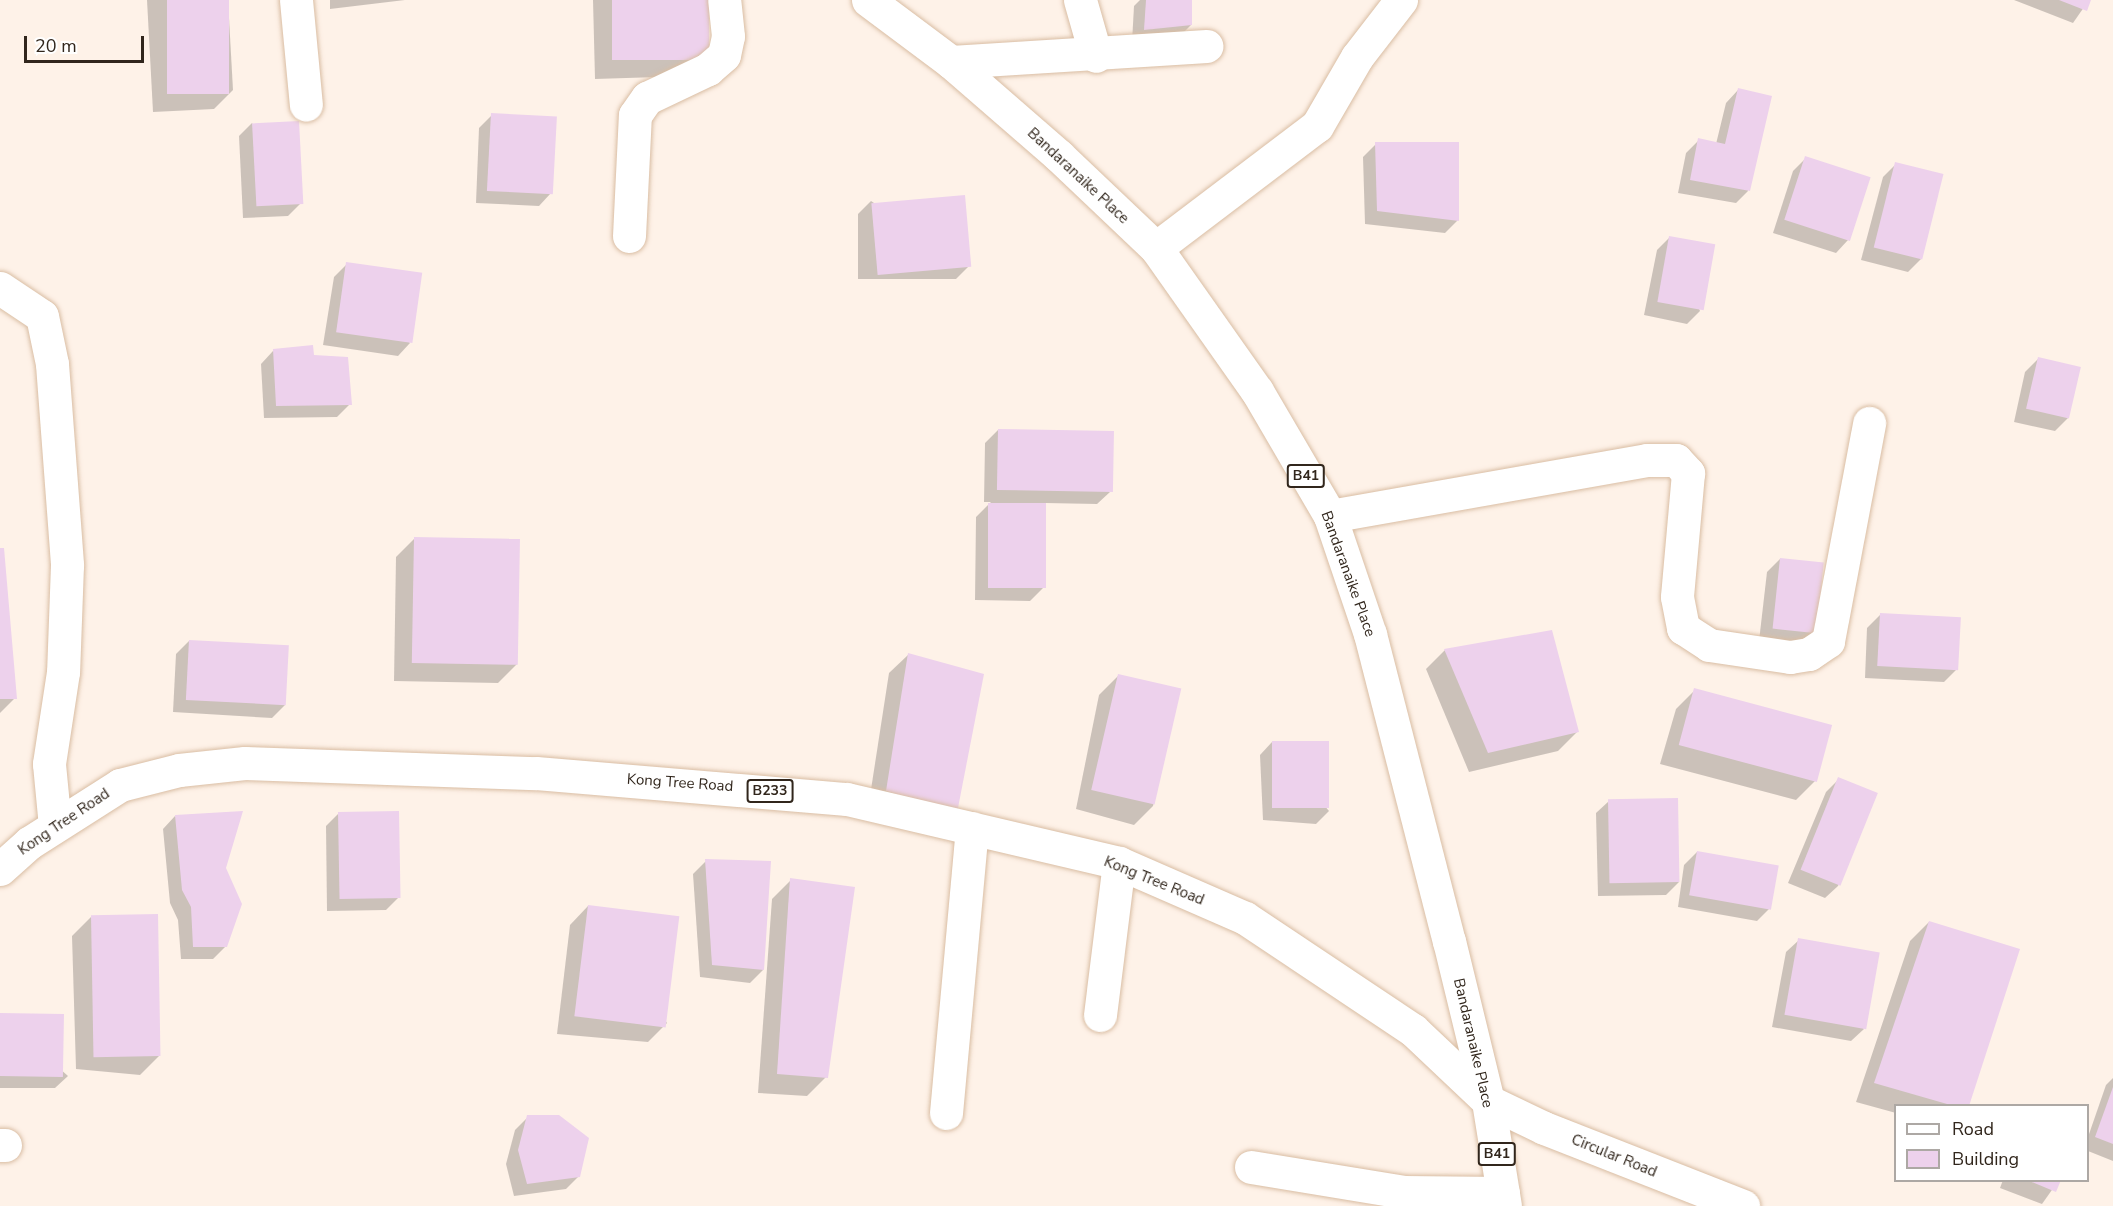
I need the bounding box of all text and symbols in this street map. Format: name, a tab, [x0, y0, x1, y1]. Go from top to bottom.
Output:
scale bar	[27, 24, 147, 62]
text: 20 m	[35, 34, 77, 58]
street label: Bandaranaike Place	[1023, 124, 1133, 228]
road number: B41	[1286, 465, 1326, 487]
street label: Bandaranaike Place	[1317, 509, 1379, 639]
street label: Kong Tree Road	[626, 770, 734, 796]
road number: B233	[746, 780, 794, 802]
street label: Kong Tree Road	[15, 785, 113, 859]
street label: Kong Tree Road	[1101, 853, 1207, 909]
street label: Bandaranaike Place	[1449, 977, 1497, 1109]
legend	[1894, 1104, 2089, 1182]
text: Road	[1952, 1117, 1994, 1141]
street label: Circular Road	[1569, 1131, 1659, 1181]
road number: B41	[1478, 1143, 1516, 1165]
text: Building	[1952, 1147, 2019, 1171]

